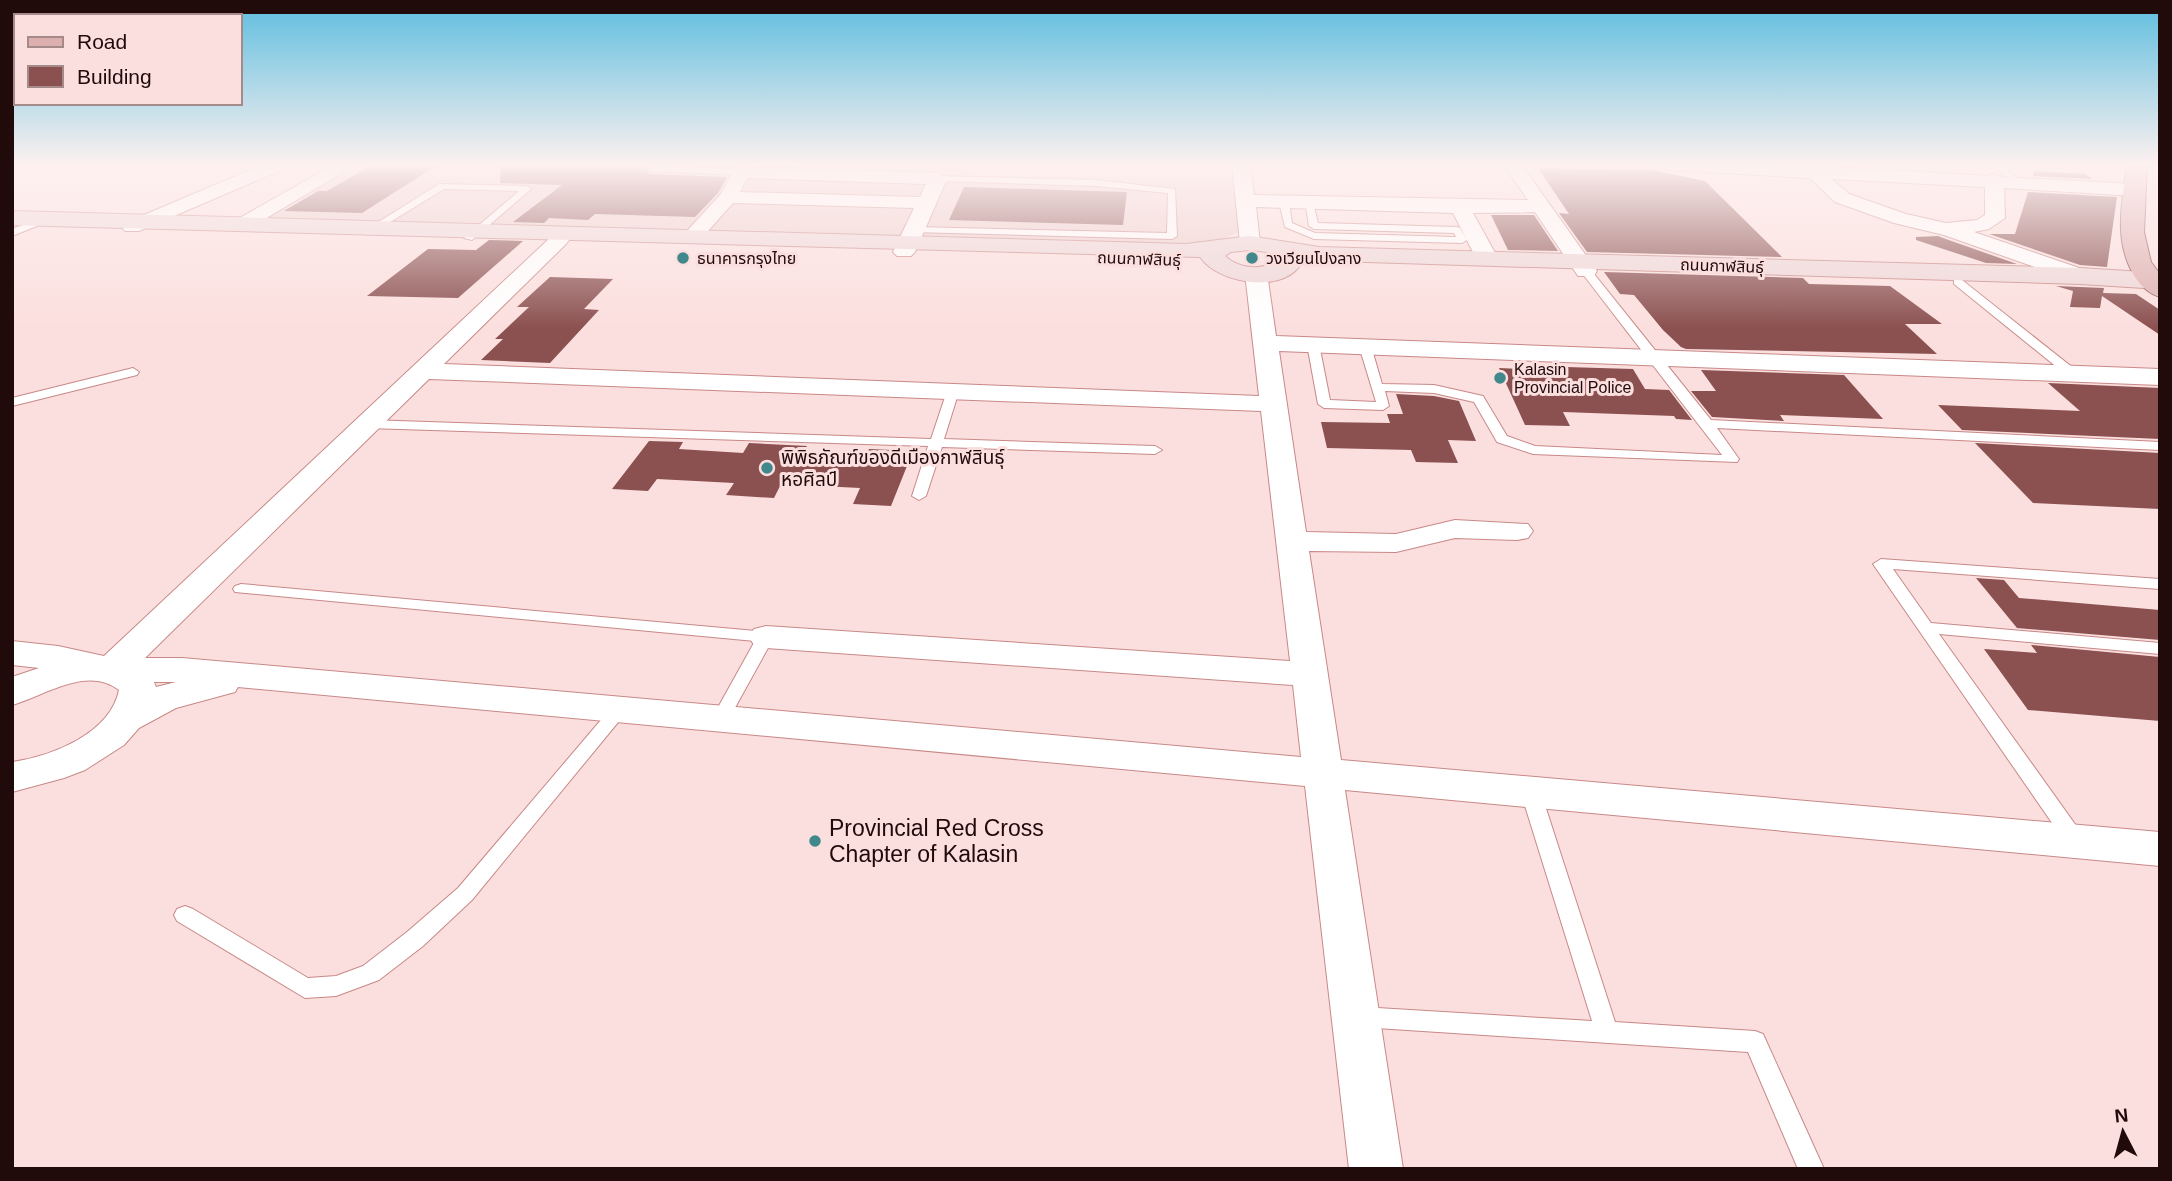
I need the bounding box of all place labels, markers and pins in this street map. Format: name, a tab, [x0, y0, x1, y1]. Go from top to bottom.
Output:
marker: ธนาคารกรุงไทย	[675, 250, 691, 266]
place label: ธนาคารกรุงไทย	[697, 250, 796, 268]
marker: วงเวียนโปงลาง	[1244, 250, 1260, 266]
place label: วงเวียนโปงลาง	[1266, 250, 1361, 267]
place label: Kalasin Provincial Police	[1514, 361, 1631, 396]
marker: Kalasin Provincial Police	[1492, 370, 1508, 386]
place label: พิพิธภัณฑ์ของดีเมืองกาฬสินธุ์ หอศิลป์	[781, 447, 1005, 490]
marker: พิพิธภัณฑ์ของดีเมืองกาฬสินธุ์ หอศิลป์	[759, 460, 775, 476]
place label: Provincial Red Cross Chapter of Kalasin	[829, 815, 1044, 867]
marker: Provincial Red Cross Chapter of Kalasin	[807, 833, 823, 849]

